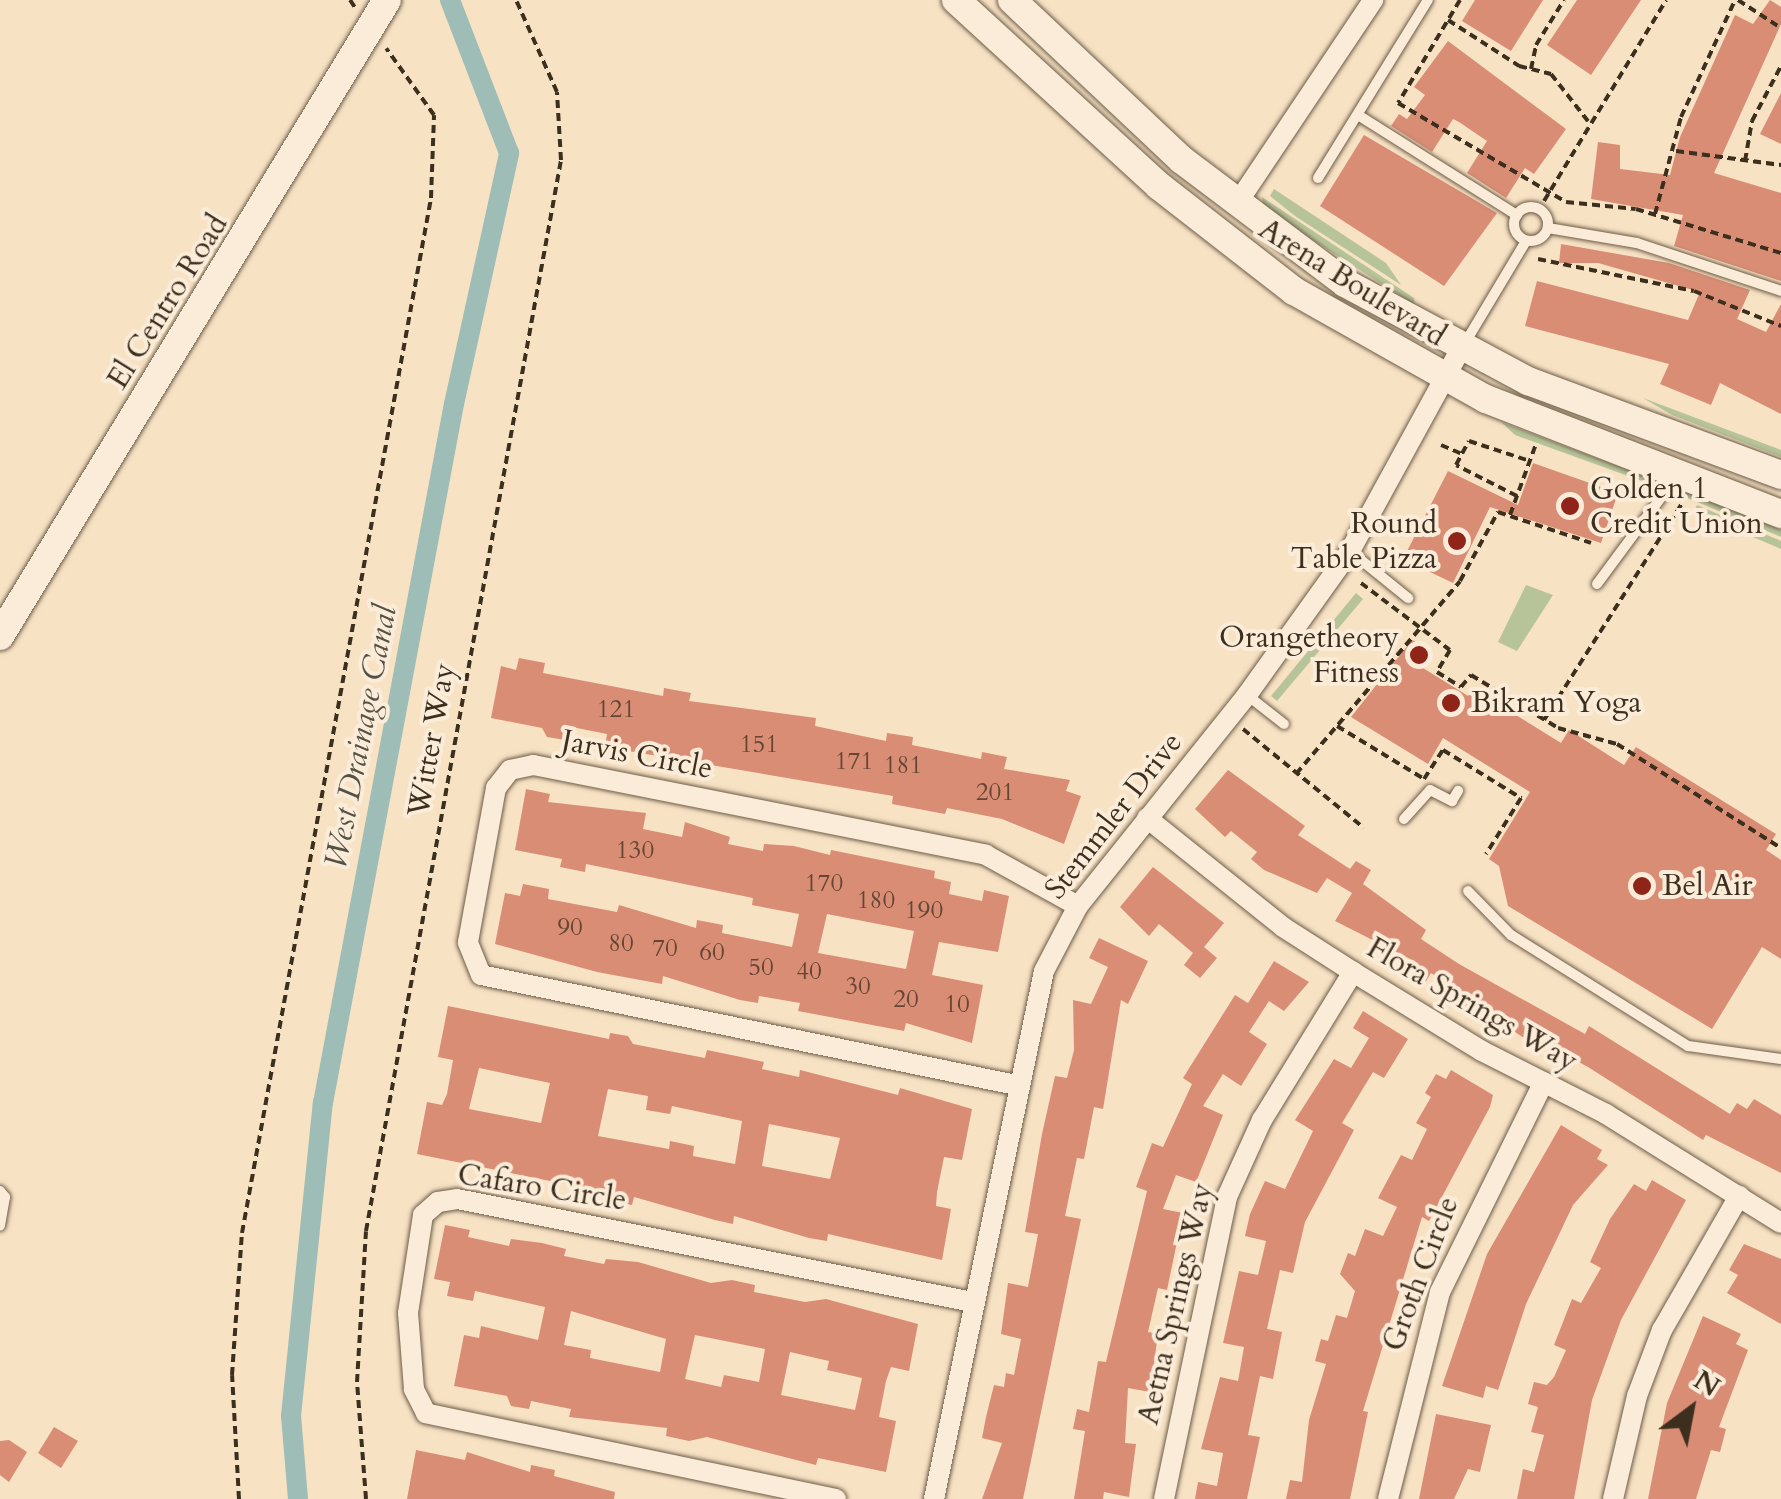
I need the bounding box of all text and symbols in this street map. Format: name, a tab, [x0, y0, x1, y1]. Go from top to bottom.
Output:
street label: El Centro Road	[100, 208, 236, 396]
street label: Arena Boulevard	[1252, 211, 1452, 355]
place label: Golden 1 Credit Union	[1590, 471, 1763, 542]
marker: Golden 1 Credit Union	[1559, 495, 1581, 517]
place label: Round Table Pizza	[1291, 506, 1437, 576]
marker: Round Table Pizza	[1446, 530, 1468, 552]
water label: West Drainage Canal	[317, 602, 405, 872]
place label: Orangetheory Fitness	[1219, 620, 1399, 690]
marker: Orangetheory Fitness	[1408, 644, 1430, 666]
street label: Witter Way	[401, 661, 463, 819]
place label: Bikram Yoga	[1471, 685, 1642, 721]
marker: Bikram Yoga	[1440, 692, 1462, 714]
house number: 121	[597, 694, 635, 724]
street label: Jarvis Circle	[558, 723, 716, 787]
street label: Stemmler Drive	[1038, 725, 1190, 907]
house number: 151	[740, 729, 778, 759]
house number: 171	[835, 746, 873, 776]
house number: 181	[884, 750, 922, 780]
house number: 201	[976, 777, 1014, 807]
house number: 130	[616, 835, 654, 865]
house number: 170	[805, 868, 843, 898]
place label: Bel Air	[1662, 868, 1752, 904]
marker: Bel Air	[1631, 875, 1653, 897]
house number: 180	[857, 885, 895, 915]
house number: 190	[905, 895, 943, 925]
house number: 90	[557, 912, 583, 942]
house number: 80	[608, 928, 634, 958]
street label: Flora Springs Way	[1360, 930, 1584, 1080]
house number: 70	[652, 933, 678, 963]
house number: 60	[699, 937, 725, 967]
house number: 50	[748, 952, 774, 982]
house number: 40	[796, 956, 822, 986]
house number: 30	[845, 971, 871, 1001]
house number: 20	[893, 984, 919, 1014]
house number: 10	[944, 989, 970, 1019]
street label: Cafaro Circle	[455, 1157, 629, 1219]
street label: Aetna Springs Way	[1131, 1180, 1221, 1428]
street label: Groth Circle	[1375, 1192, 1467, 1356]
north arrow	[1641, 1359, 1741, 1459]
text: N	[1687, 1361, 1727, 1406]

